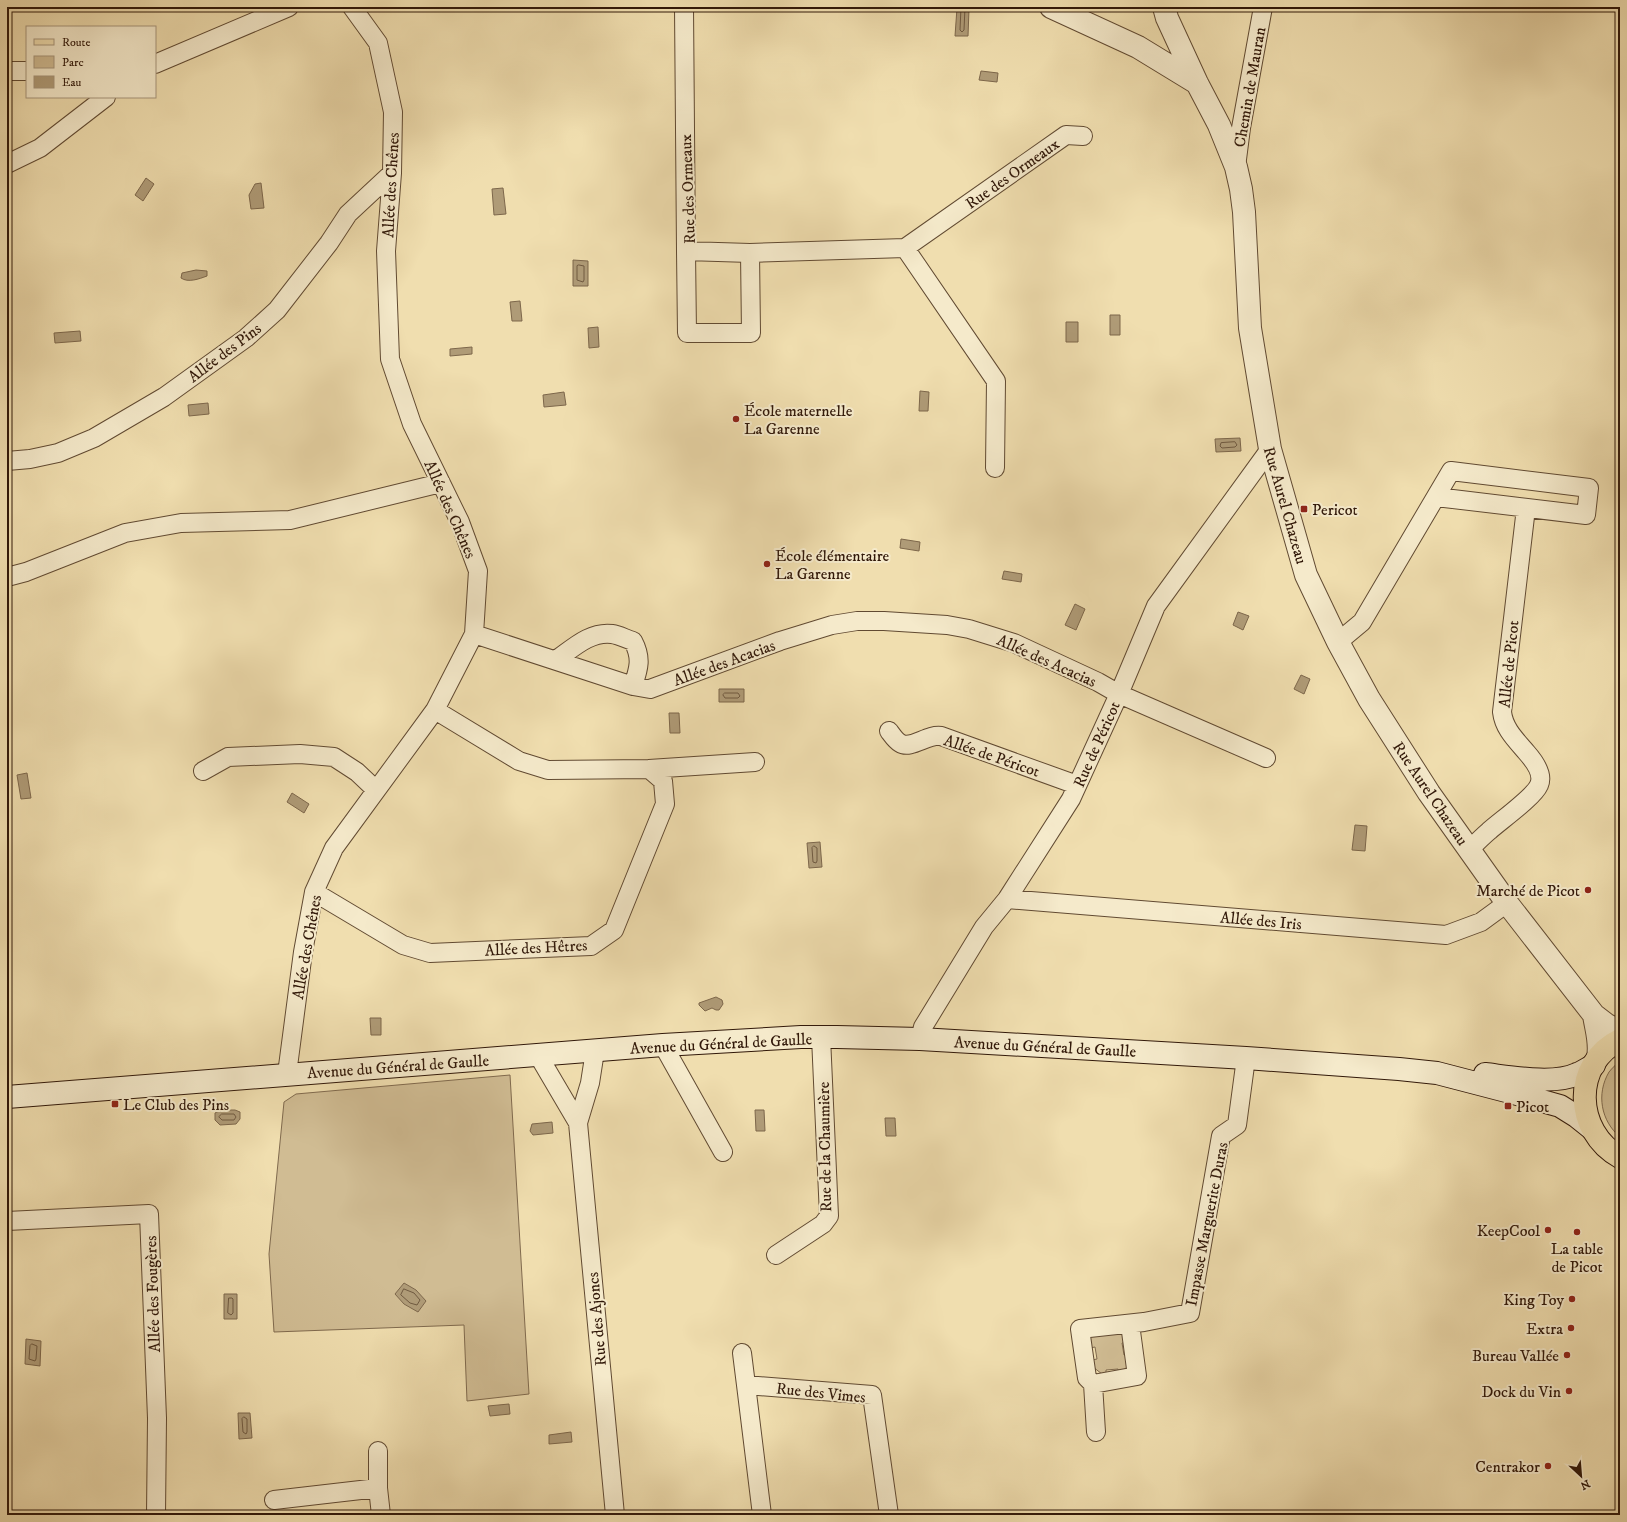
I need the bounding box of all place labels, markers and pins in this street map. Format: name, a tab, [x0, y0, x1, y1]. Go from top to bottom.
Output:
place label: École maternelle La Garenne	[744, 401, 853, 439]
marker: École maternelle La Garenne	[731, 414, 741, 424]
place label: Pericot	[1312, 500, 1358, 520]
marker: Pericot	[1299, 504, 1309, 514]
place label: École élémentaire La Garenne	[775, 546, 890, 584]
marker: École élémentaire La Garenne	[762, 559, 772, 569]
place label: Marché de Picot	[1476, 881, 1580, 901]
marker: Marché de Picot	[1583, 885, 1593, 895]
place label: Le Club des Pins	[123, 1095, 229, 1115]
place label: Picot	[1516, 1097, 1549, 1117]
marker: Le Club des Pins	[110, 1099, 120, 1109]
marker: Picot	[1503, 1101, 1513, 1111]
place label: KeepCool	[1477, 1221, 1540, 1241]
marker: KeepCool	[1543, 1225, 1553, 1235]
marker: La table de Picot	[1572, 1227, 1582, 1237]
place label: La table de Picot	[1551, 1239, 1604, 1277]
place label: King Toy	[1503, 1290, 1564, 1310]
marker: King Toy	[1567, 1294, 1577, 1304]
place label: Extra	[1526, 1319, 1563, 1339]
marker: Extra	[1566, 1323, 1576, 1333]
place label: Bureau Vallée	[1472, 1346, 1559, 1366]
marker: Bureau Vallée	[1562, 1350, 1572, 1360]
place label: Dock du Vin	[1481, 1382, 1562, 1402]
marker: Dock du Vin	[1564, 1386, 1574, 1396]
place label: Centrakor	[1475, 1457, 1540, 1477]
marker: Centrakor	[1543, 1461, 1553, 1471]

